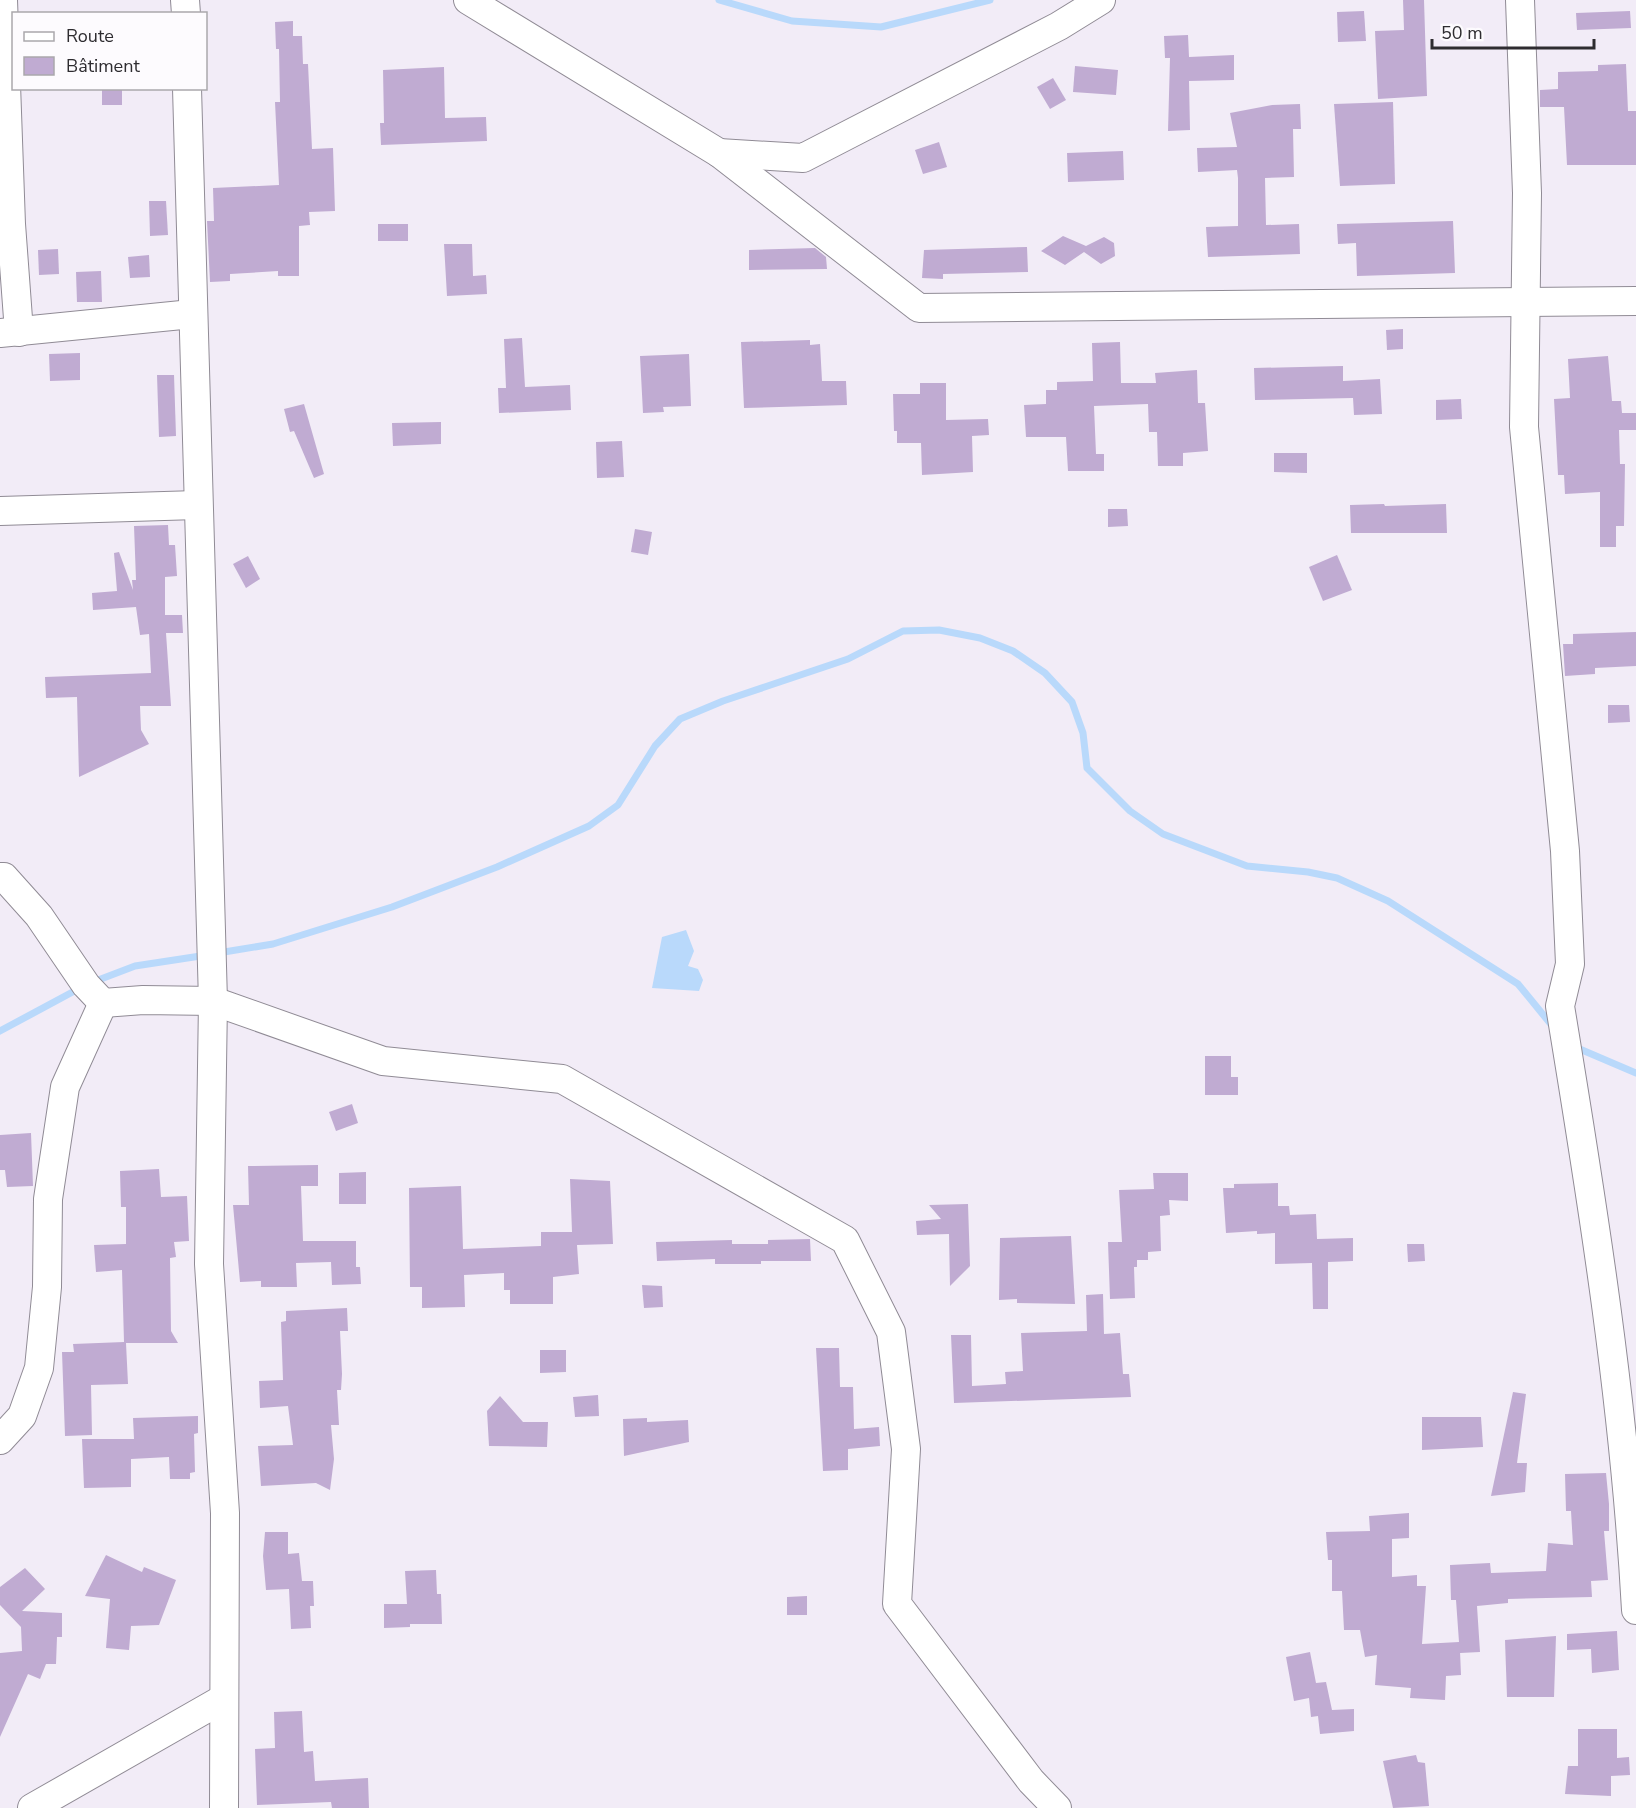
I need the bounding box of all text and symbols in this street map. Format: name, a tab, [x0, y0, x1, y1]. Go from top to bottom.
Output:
legend	[12, 12, 207, 90]
scale bar	[1432, 12, 1594, 50]
text: 50 m	[1441, 21, 1483, 45]
text: Route	[66, 24, 114, 48]
text: Bâtiment	[66, 54, 140, 78]

